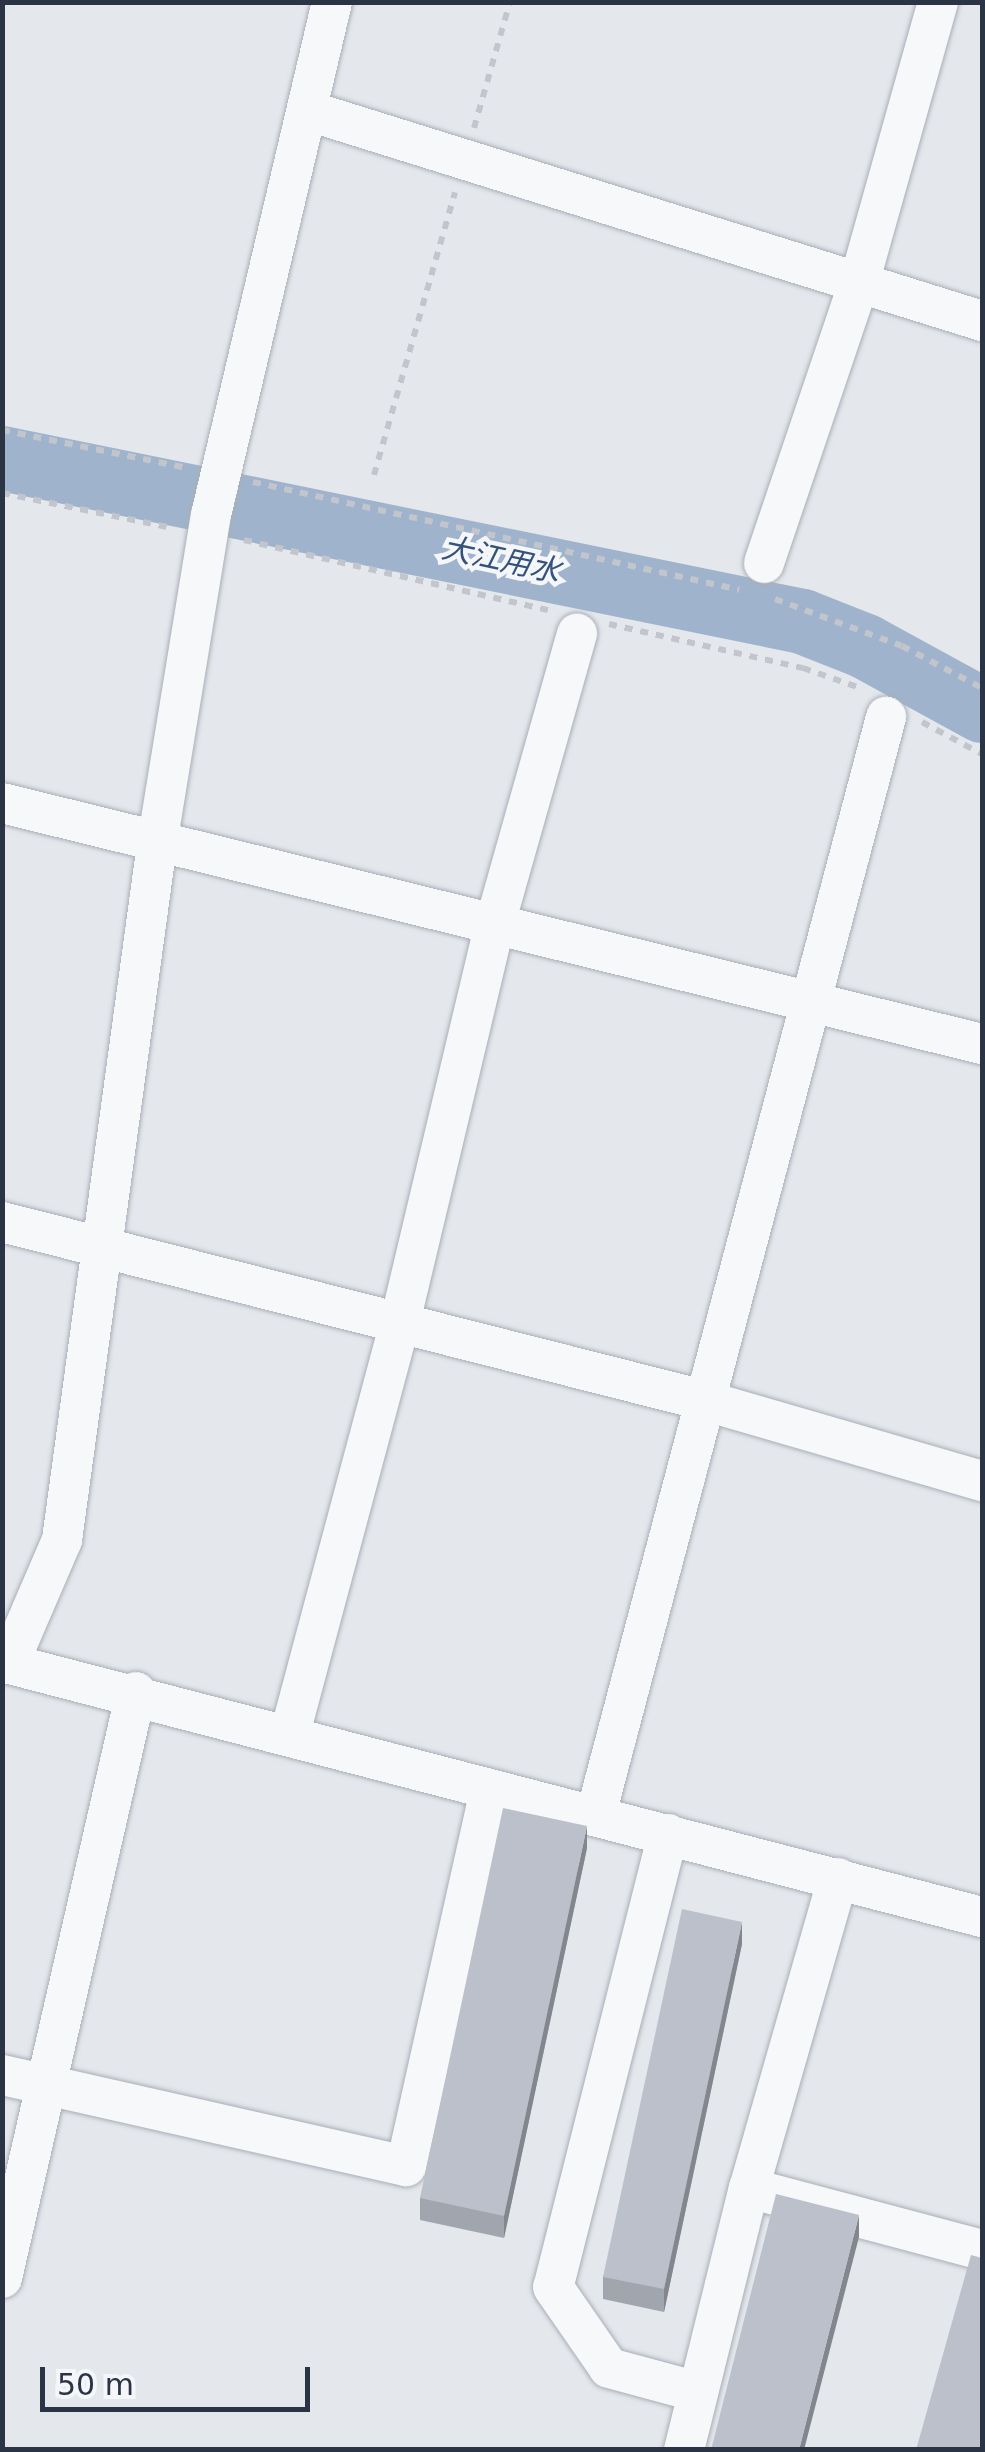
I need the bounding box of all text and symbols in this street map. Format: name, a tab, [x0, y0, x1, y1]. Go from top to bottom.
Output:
water label: 大江用水	[439, 530, 563, 590]
scale bar	[45, 2347, 315, 2409]
text: 50 m	[57, 2367, 134, 2402]

